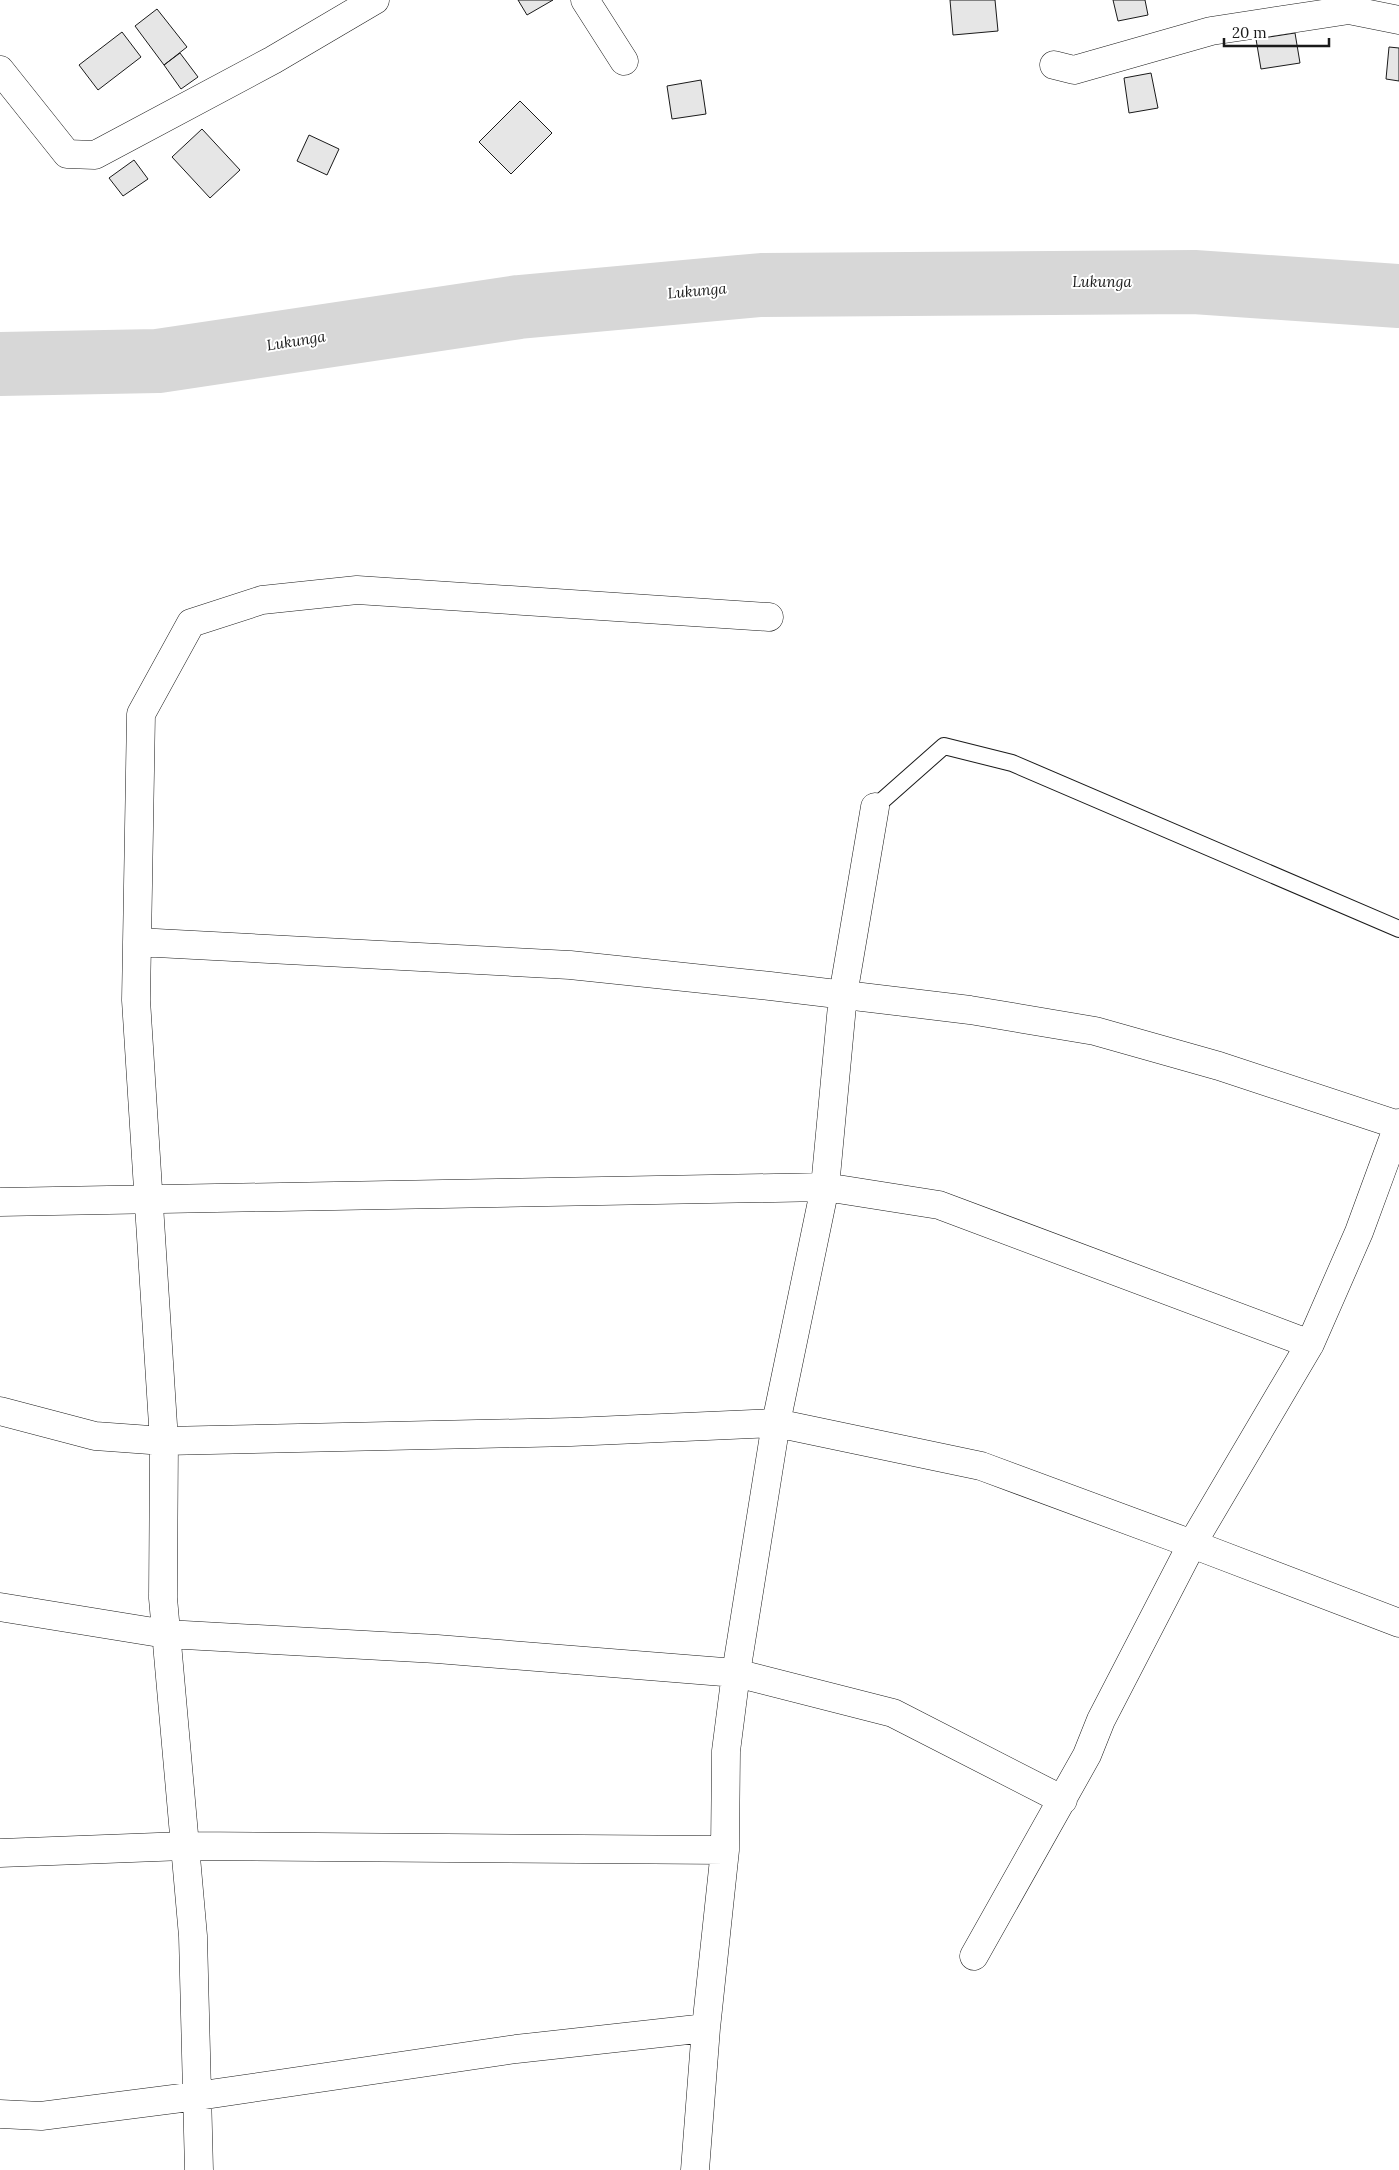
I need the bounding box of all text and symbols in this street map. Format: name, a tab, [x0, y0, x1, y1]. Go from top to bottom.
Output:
scale bar	[1224, 15, 1329, 47]
text: 20 m	[1232, 23, 1267, 42]
water label: Lukunga	[1072, 272, 1132, 291]
water label: Lukunga	[667, 278, 728, 303]
water label: Lukunga	[265, 326, 327, 355]

